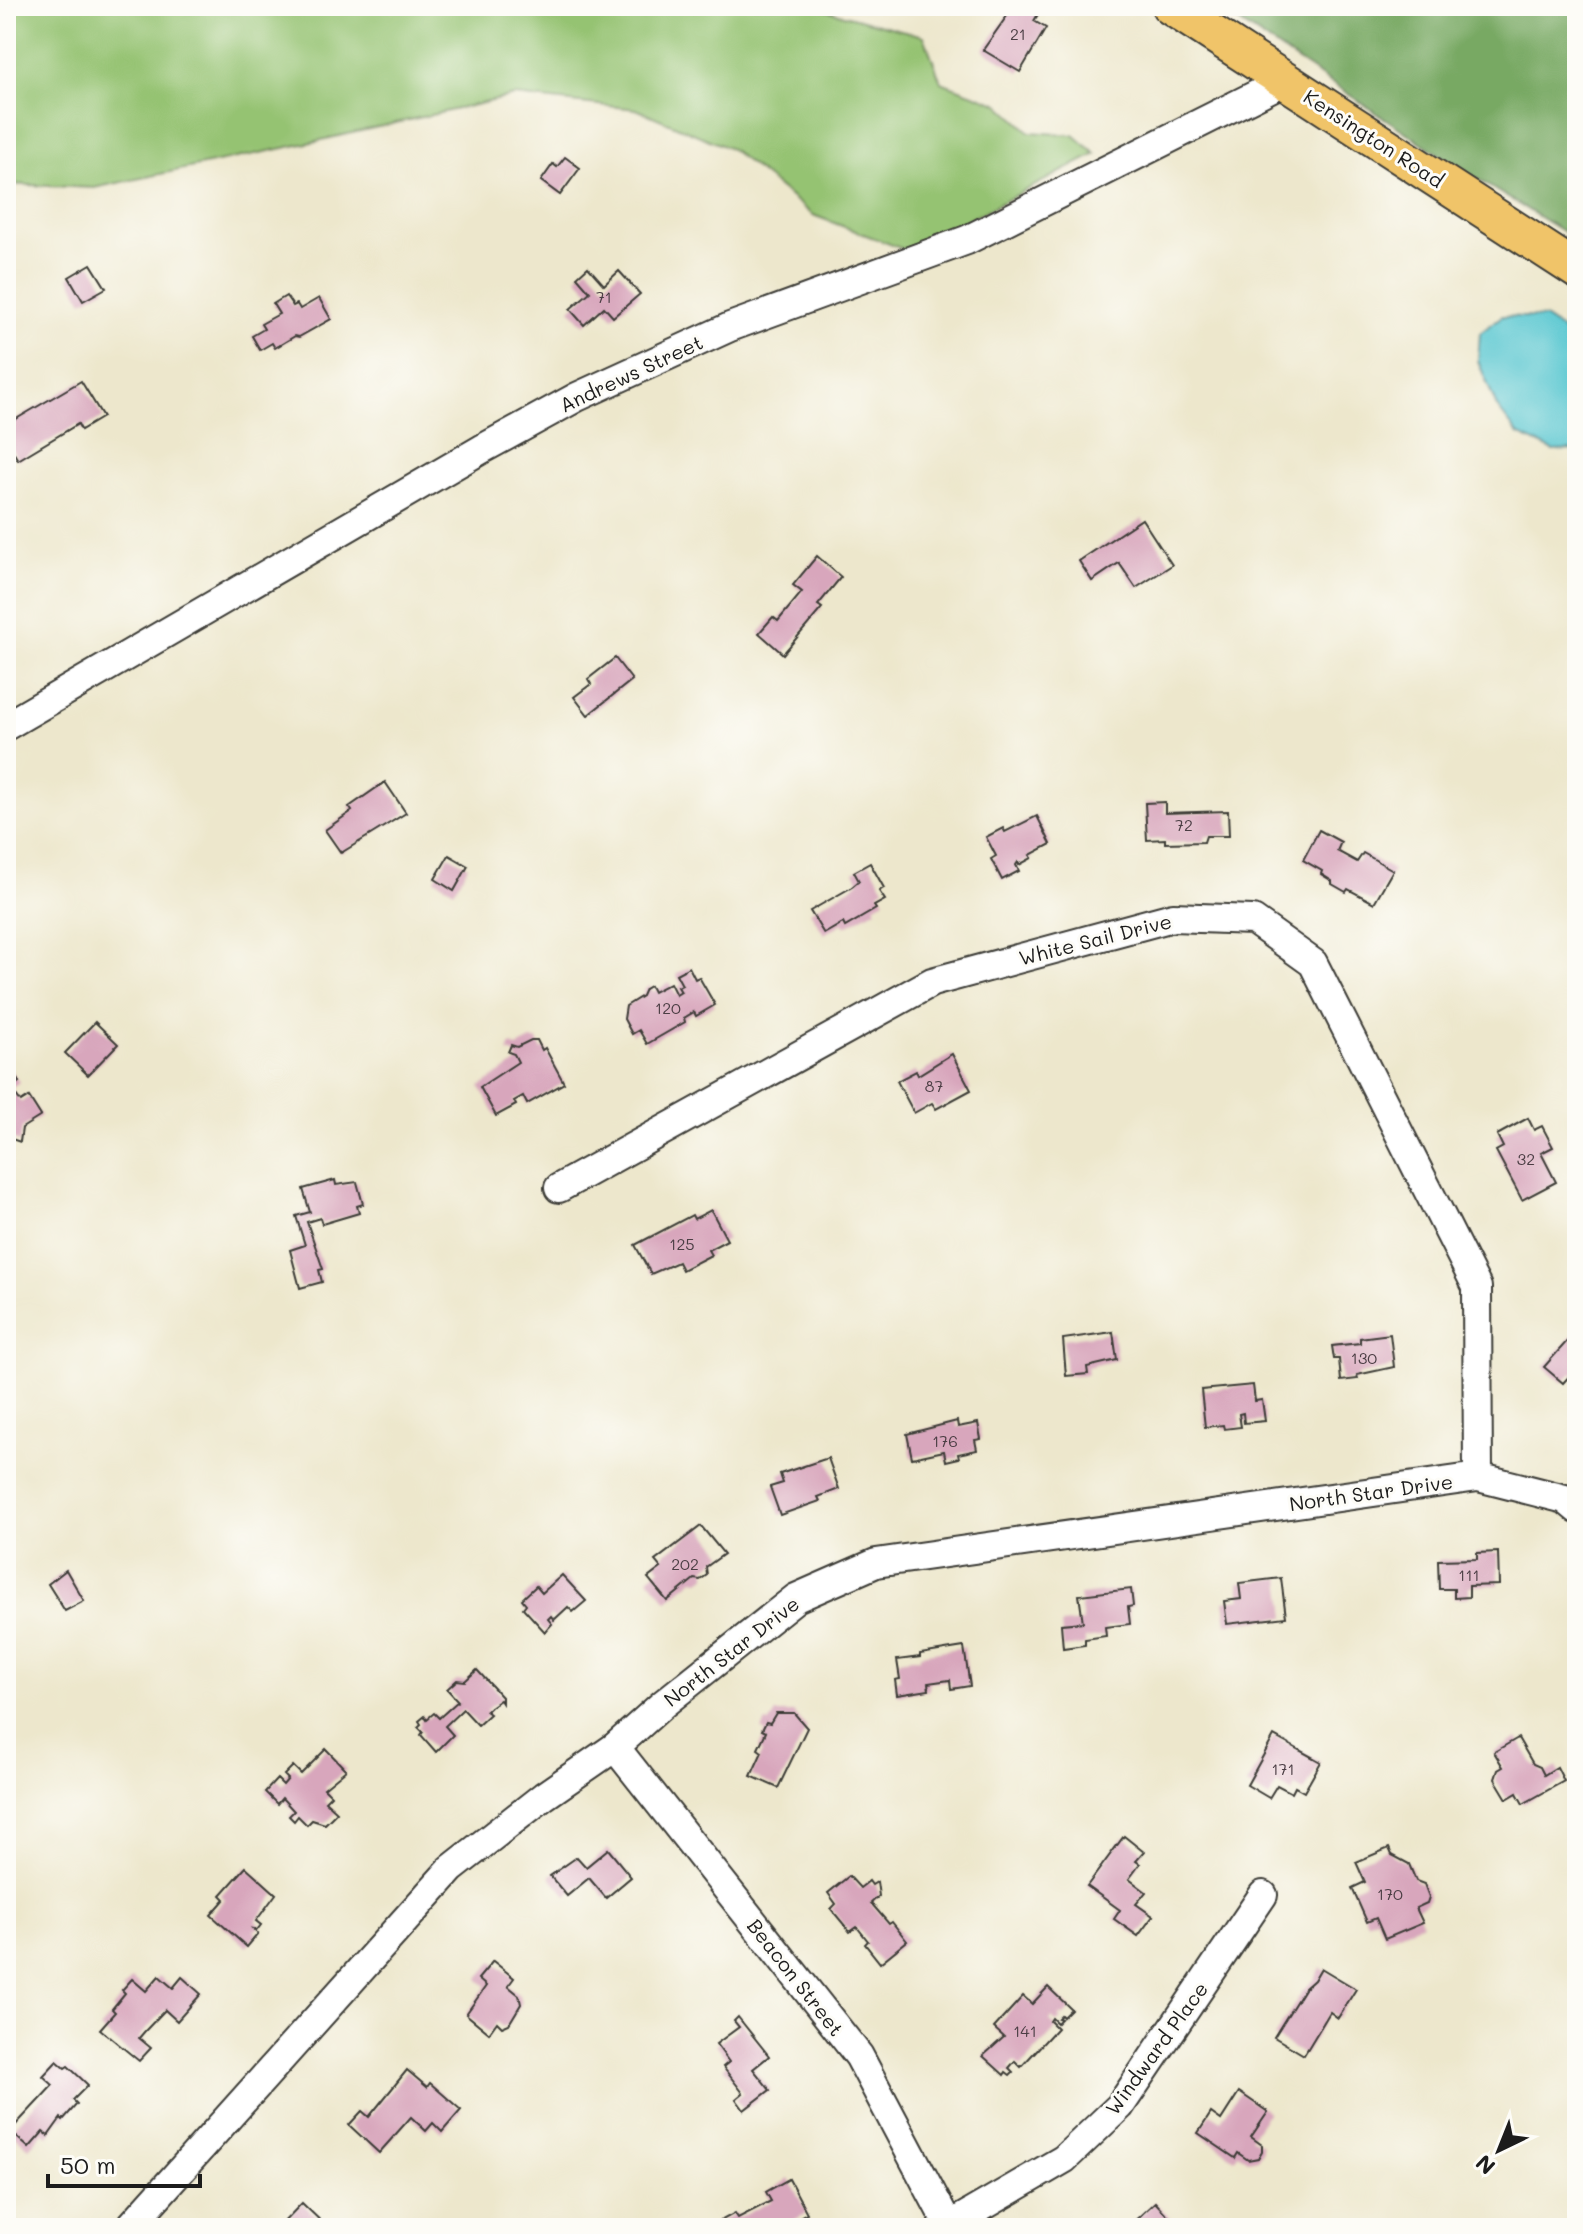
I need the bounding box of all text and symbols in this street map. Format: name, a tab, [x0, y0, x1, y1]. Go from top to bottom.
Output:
house number: 21	[1010, 23, 1026, 44]
street label: Kensington Road	[1299, 83, 1449, 193]
house number: 71	[596, 286, 612, 307]
street label: Andrews Street	[555, 328, 707, 418]
house number: 72	[1175, 814, 1193, 835]
street label: White Sail Drive	[1016, 907, 1174, 971]
house number: 120	[655, 997, 681, 1018]
house number: 87	[925, 1075, 943, 1096]
house number: 32	[1517, 1148, 1535, 1169]
house number: 125	[669, 1233, 695, 1254]
house number: 130	[1351, 1347, 1377, 1368]
house number: 176	[932, 1430, 958, 1451]
street label: North Star Drive	[1288, 1468, 1454, 1516]
house number: 202	[671, 1553, 699, 1574]
house number: 111	[1458, 1564, 1480, 1585]
street label: North Star Drive	[658, 1590, 804, 1712]
house number: 171	[1271, 1758, 1295, 1779]
house number: 170	[1377, 1883, 1403, 1904]
street label: Beacon Street	[742, 1913, 850, 2041]
street label: Windward Place	[1099, 1976, 1213, 2120]
house number: 141	[1013, 2020, 1037, 2041]
north arrow	[1459, 2110, 1539, 2190]
scale bar	[48, 2138, 200, 2188]
text: 50 m	[60, 2149, 116, 2180]
text: N	[1469, 2149, 1501, 2181]

